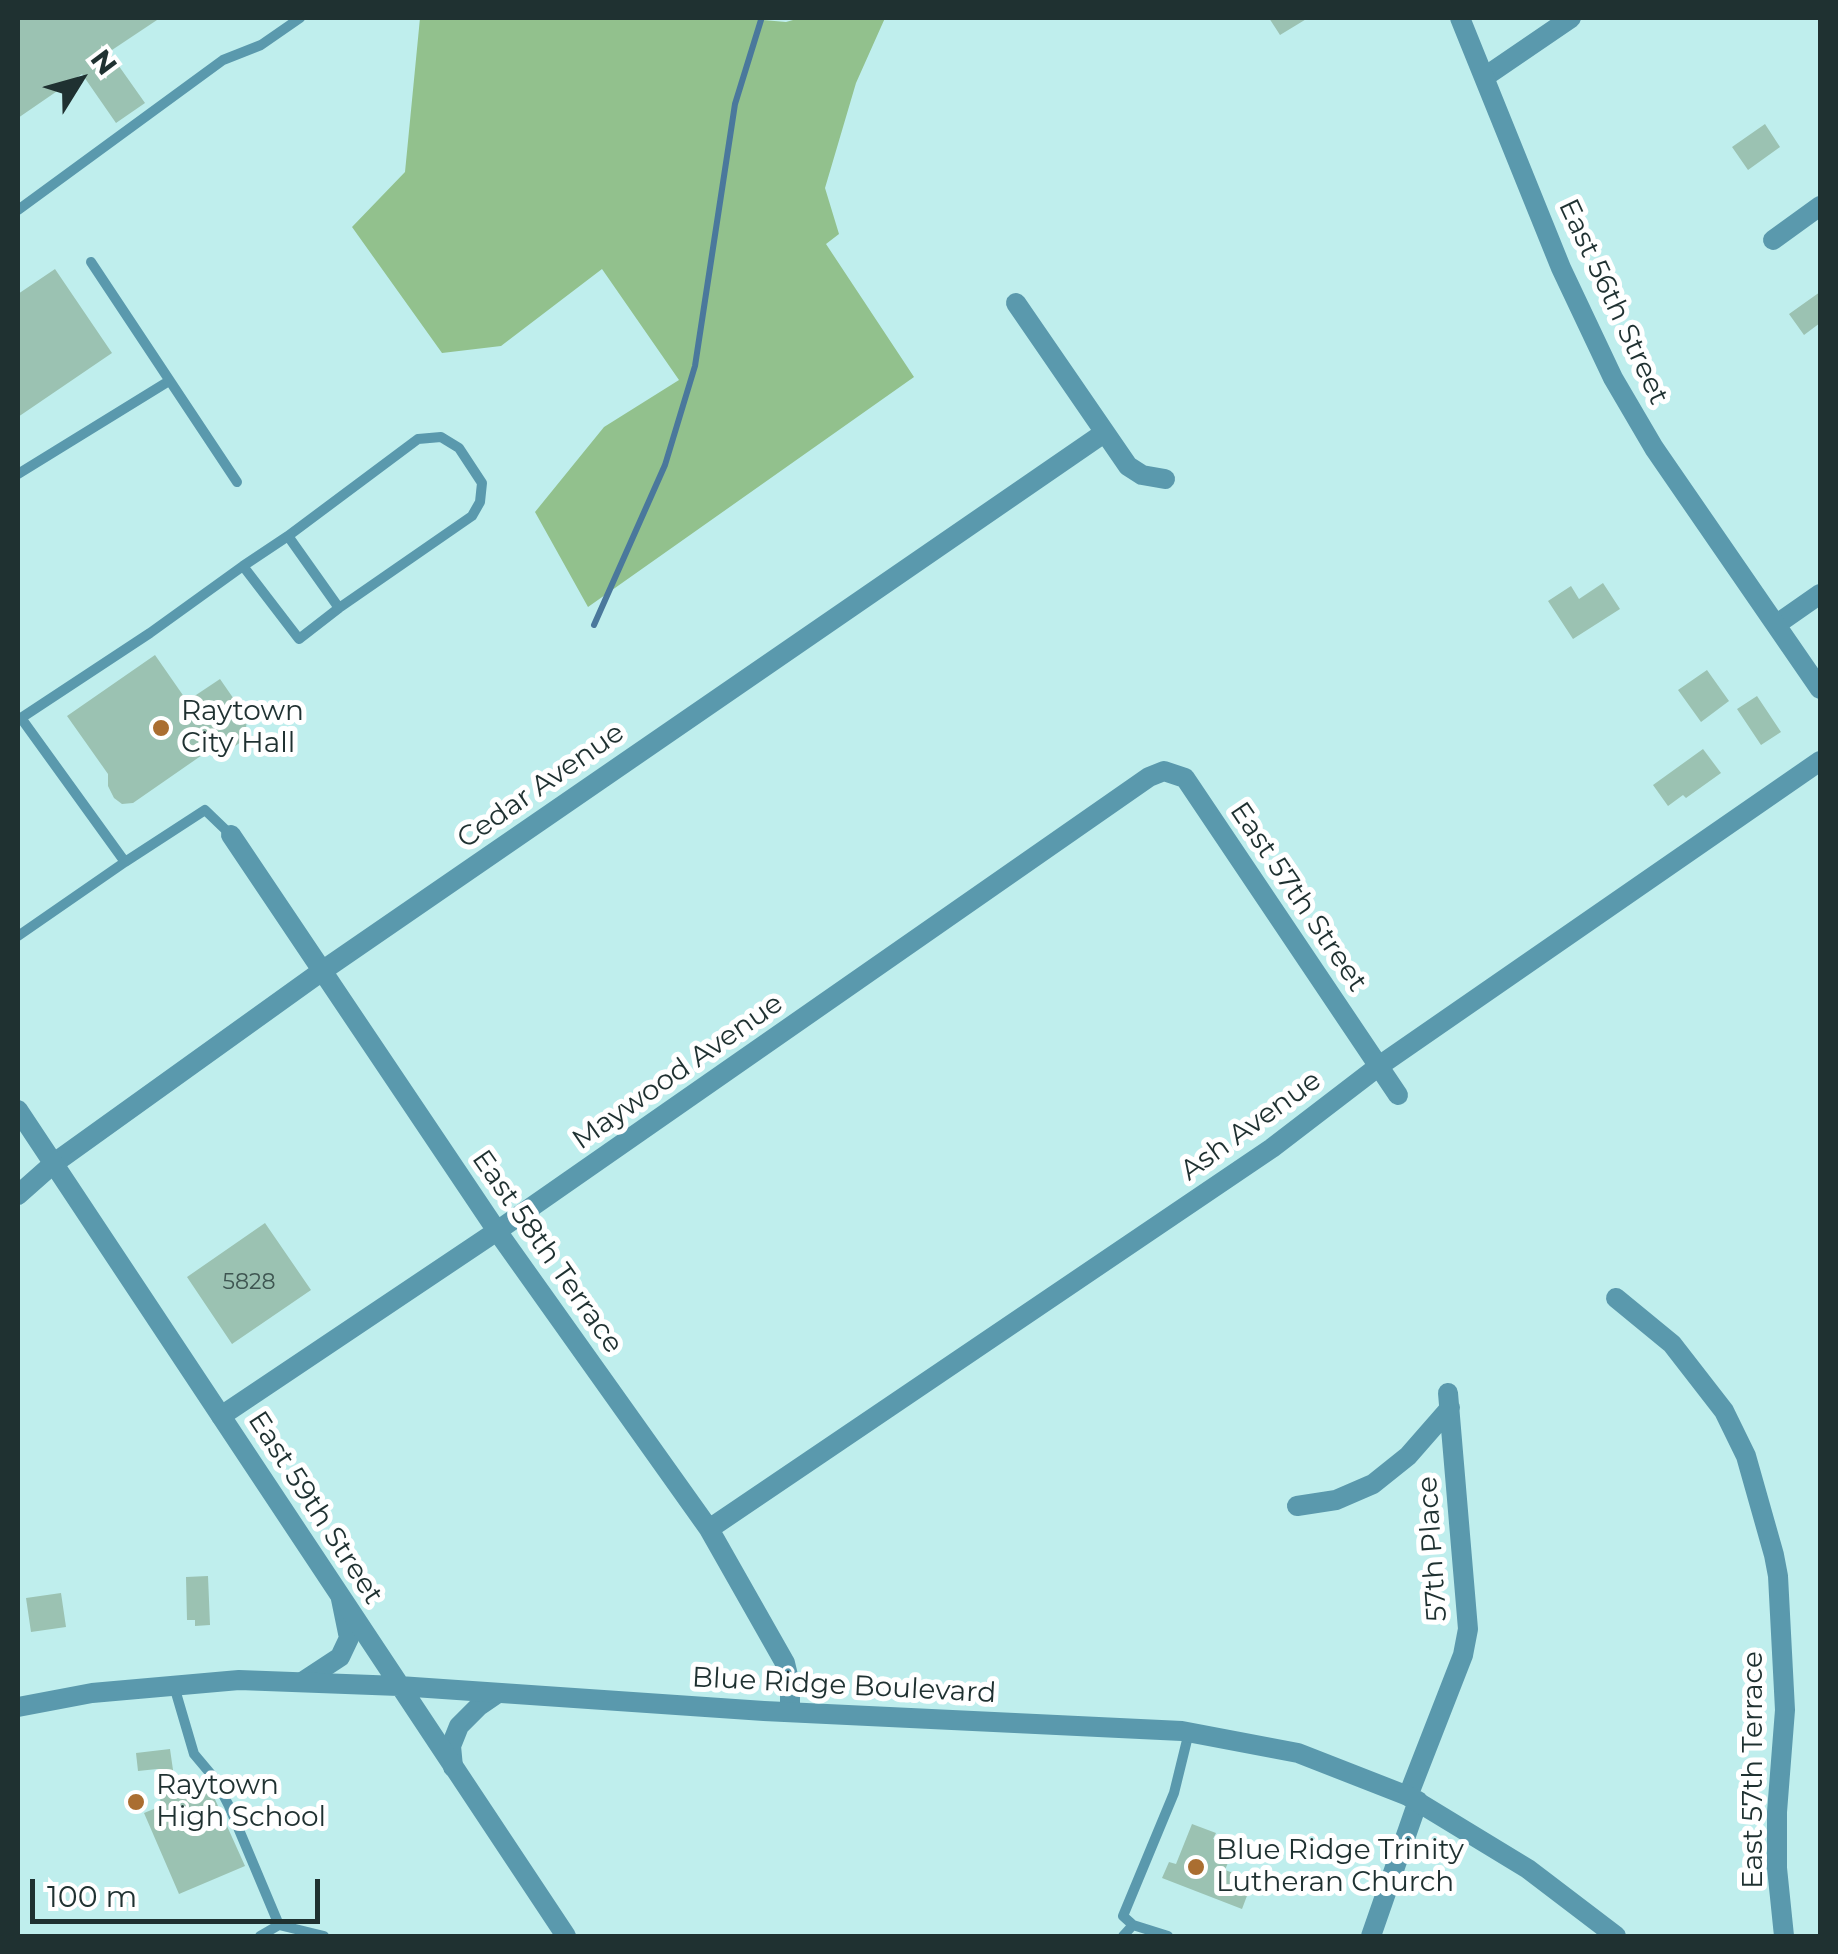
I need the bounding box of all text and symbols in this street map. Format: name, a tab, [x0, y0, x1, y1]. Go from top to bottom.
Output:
north arrow	[30, 30, 130, 130]
text: N	[84, 43, 124, 81]
street label: East 56th Street	[1551, 194, 1675, 410]
place label: Raytown City Hall	[181, 695, 304, 761]
street label: Cedar Avenue	[451, 716, 631, 856]
marker: Raytown City Hall	[150, 717, 172, 739]
street label: East 57th Street	[1222, 796, 1374, 998]
street label: Maywood Avenue	[566, 987, 790, 1157]
street label: Ash Avenue	[1174, 1064, 1328, 1188]
street label: East 58th Terrace	[464, 1144, 630, 1360]
house number: 5828	[222, 1270, 276, 1296]
street label: East 59th Street	[240, 1405, 390, 1611]
street label: 57th Place	[1411, 1475, 1455, 1623]
street label: East 57th Terrace	[1737, 1651, 1771, 1889]
street label: Blue Ridge Boulevard	[691, 1661, 997, 1711]
place label: Raytown High School	[156, 1769, 326, 1835]
marker: Raytown High School	[125, 1791, 147, 1813]
place label: Blue Ridge Trinity Lutheran Church	[1216, 1834, 1464, 1900]
marker: Blue Ridge Trinity Lutheran Church	[1185, 1856, 1207, 1878]
scale bar	[35, 1859, 325, 1921]
text: 100 m	[47, 1878, 137, 1915]

